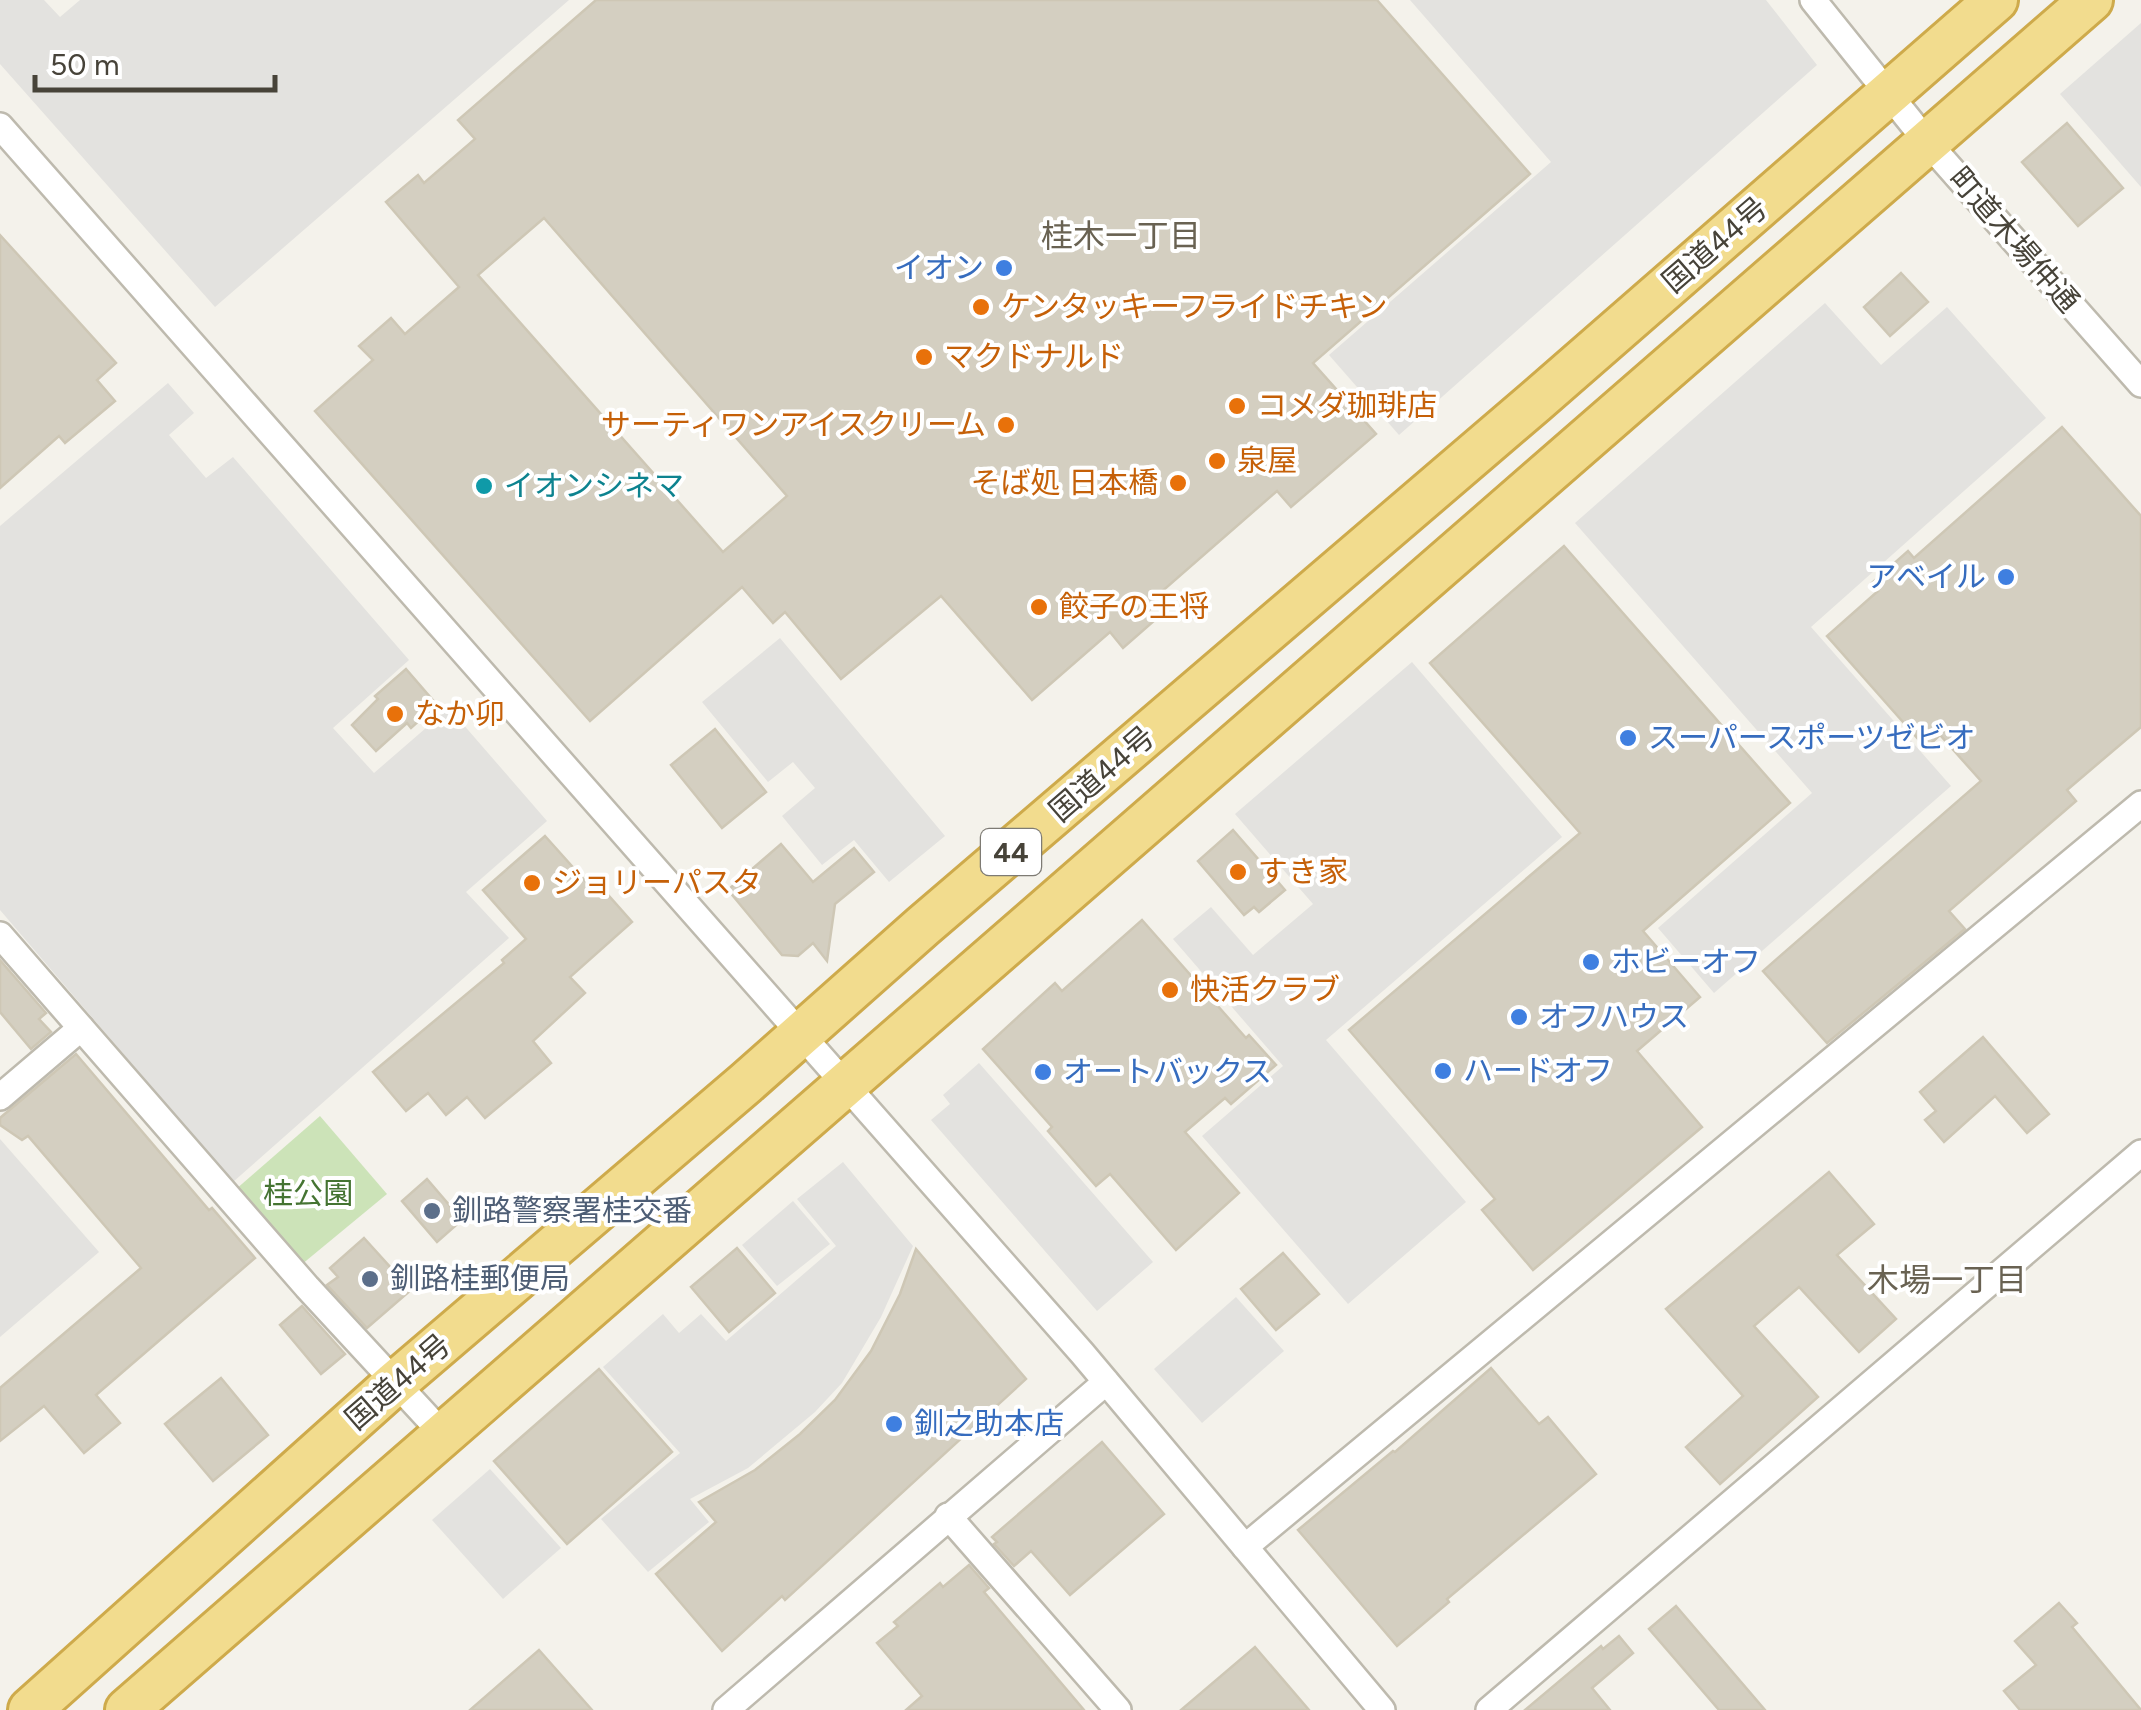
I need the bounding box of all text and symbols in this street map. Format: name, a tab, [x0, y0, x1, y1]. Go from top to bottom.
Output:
scale bar	[35, 30, 275, 92]
text: 50 m	[50, 46, 119, 83]
street label: 町道木場仲通	[1941, 160, 2087, 320]
street label: 国道44号	[1655, 189, 1775, 300]
district label: 桂木一丁目	[1041, 217, 1201, 255]
place label: イオン	[894, 249, 984, 286]
marker: イオン	[993, 257, 1015, 279]
place label: ケンタッキーフライドチキン	[1001, 288, 1387, 325]
marker: ケンタッキーフライドチキン	[970, 296, 992, 318]
place label: マクドナルド	[944, 338, 1124, 375]
marker: マクドナルド	[913, 346, 935, 368]
place label: コメダ珈琲店	[1257, 387, 1437, 424]
marker: コメダ珈琲店	[1226, 395, 1248, 417]
place label: サーティワンアイスクリーム	[601, 406, 986, 443]
marker: サーティワンアイスクリーム	[995, 414, 1017, 436]
place label: 泉屋	[1237, 442, 1297, 479]
marker: 泉屋	[1206, 450, 1228, 472]
place label: そば処 日本橋	[971, 464, 1158, 501]
place label: イオンシネマ	[504, 467, 684, 504]
marker: そば処 日本橋	[1167, 472, 1189, 494]
marker: イオンシネマ	[473, 475, 495, 497]
place label: アベイル	[1867, 558, 1986, 595]
marker: アベイル	[1995, 566, 2017, 588]
place label: 餃子の王将	[1059, 588, 1209, 625]
marker: 餃子の王将	[1028, 596, 1050, 618]
place label: なか卯	[415, 695, 505, 732]
marker: なか卯	[384, 703, 406, 725]
street label: 国道44号	[1042, 718, 1162, 829]
place label: スーパースポーツゼビオ	[1648, 719, 1976, 756]
marker: スーパースポーツゼビオ	[1617, 727, 1639, 749]
road number: 44	[981, 829, 1041, 875]
place label: すき家	[1258, 853, 1348, 890]
marker: すき家	[1227, 861, 1249, 883]
place label: ジョリーパスタ	[552, 864, 762, 901]
marker: ジョリーパスタ	[521, 872, 543, 894]
place label: ホビーオフ	[1611, 943, 1761, 980]
marker: ホビーオフ	[1580, 951, 1602, 973]
place label: 快活クラブ	[1190, 971, 1340, 1008]
marker: 快活クラブ	[1159, 979, 1181, 1001]
place label: オフハウス	[1539, 998, 1689, 1035]
marker: オフハウス	[1508, 1006, 1530, 1028]
place label: ハードオフ	[1463, 1052, 1613, 1089]
place label: オートバックス	[1063, 1053, 1272, 1090]
marker: ハードオフ	[1432, 1060, 1454, 1082]
marker: オートバックス	[1032, 1061, 1054, 1083]
park label: 桂公園	[263, 1175, 353, 1212]
place label: 釧路警察署桂交番	[452, 1192, 692, 1229]
marker: 釧路警察署桂交番	[421, 1200, 443, 1222]
place label: 釧路桂郵便局	[390, 1260, 570, 1297]
district label: 木場一丁目	[1867, 1261, 2027, 1299]
marker: 釧路桂郵便局	[359, 1268, 381, 1290]
street label: 国道44号	[338, 1326, 458, 1437]
place label: 釧之助本店	[914, 1405, 1064, 1442]
marker: 釧之助本店	[883, 1413, 905, 1435]

